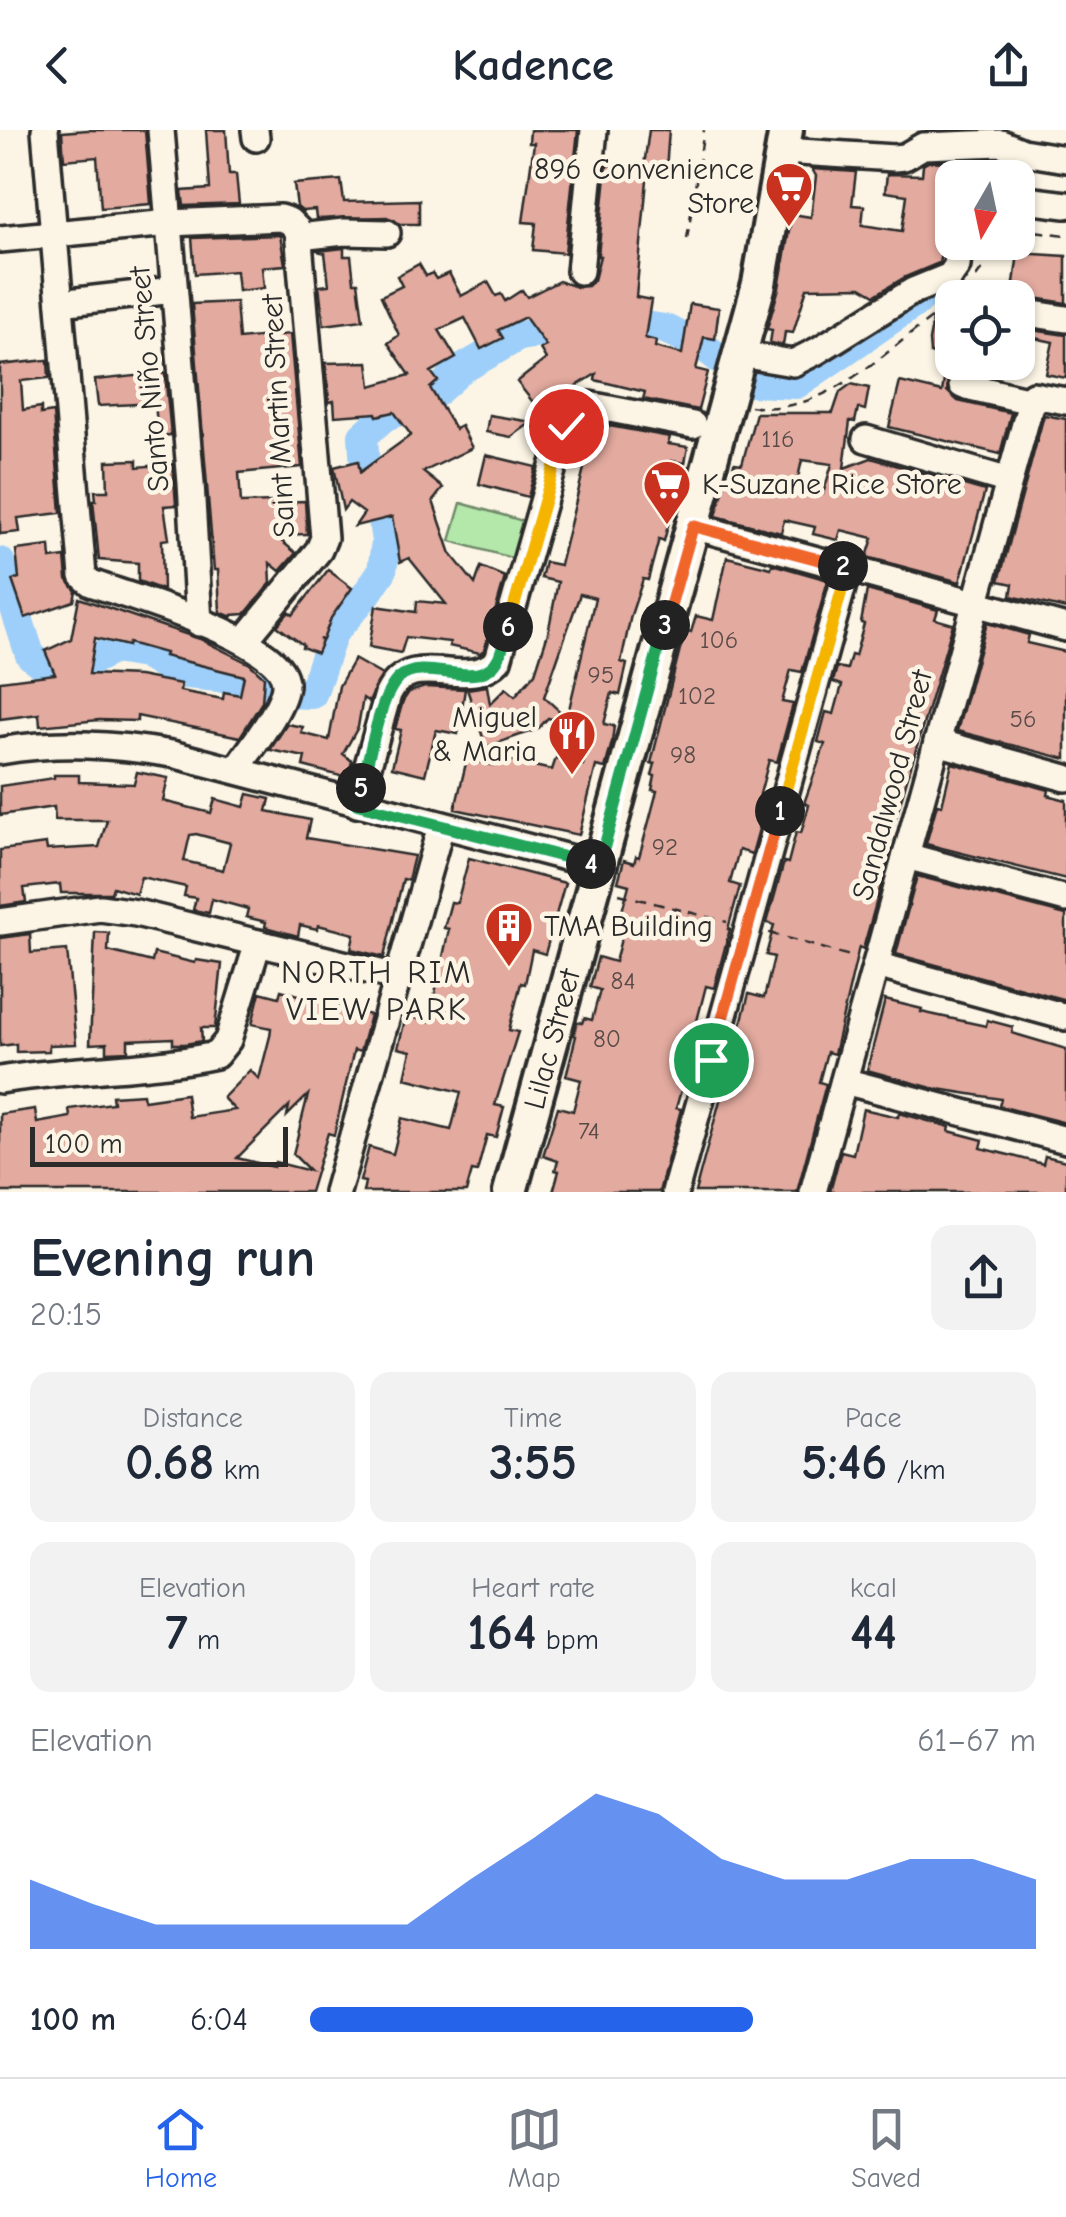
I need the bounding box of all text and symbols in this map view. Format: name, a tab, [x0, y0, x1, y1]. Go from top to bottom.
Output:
icon: back	[30, 38, 85, 93]
icon: share	[981, 38, 1036, 93]
text: Kadence	[452, 39, 614, 91]
place label: 896 Convenience Store	[534, 152, 754, 221]
supermarket icon: 896 Convenience Store	[763, 160, 815, 228]
north arrow	[935, 160, 1035, 260]
map controls	[935, 160, 1035, 380]
street label: Santo Niño Street	[122, 263, 177, 493]
button: locate	[935, 280, 1035, 380]
street label: Saint Martin Street	[255, 292, 302, 539]
pin	[524, 384, 609, 469]
icon: check	[539, 399, 594, 454]
house number: 116	[761, 424, 795, 453]
supermarket icon: K-Suzane Rice Store	[641, 458, 693, 526]
place label: K-Suzane Rice Store	[702, 467, 962, 502]
pin: 2	[818, 541, 868, 591]
text: 2	[836, 550, 850, 582]
pin: 3	[640, 600, 690, 650]
pin: 6	[483, 602, 533, 652]
text: 3	[658, 609, 672, 641]
text: 6	[501, 611, 515, 643]
house number: 106	[700, 625, 738, 654]
house number: 95	[588, 660, 614, 689]
street label: Sandalwood Street	[845, 665, 940, 904]
house number: 102	[678, 681, 716, 710]
place label: Miguel & Maria	[433, 700, 537, 769]
house number: 56	[1009, 704, 1037, 733]
restaurant icon: Miguel & Maria	[546, 708, 598, 776]
house number: 98	[670, 740, 696, 769]
pin: 5	[336, 763, 386, 813]
text: 5	[354, 772, 368, 804]
pin: 1	[755, 786, 805, 836]
text: 1	[774, 795, 786, 827]
house number: 92	[652, 832, 678, 861]
pin: 4	[566, 839, 616, 889]
text: 4	[584, 848, 598, 880]
building icon: TMA Building	[483, 900, 535, 968]
place label: TMA Building	[544, 909, 713, 944]
district label: NORTH RIM VIEW PARK	[281, 954, 473, 1028]
street label: Lilac Street	[517, 964, 588, 1113]
house number: 84	[611, 966, 635, 995]
pin	[669, 1018, 754, 1103]
house number: 80	[593, 1024, 621, 1053]
icon: arrive	[684, 1033, 739, 1088]
house number: 74	[578, 1116, 600, 1145]
scale bar	[30, 1122, 288, 1166]
text: 100 m	[45, 1128, 123, 1160]
button: share	[931, 1225, 1036, 1330]
text: Evening run	[30, 1226, 315, 1290]
text: 20:15	[30, 1296, 102, 1333]
text: Distance	[143, 1402, 243, 1434]
text: Time	[504, 1402, 562, 1434]
text: Pace	[845, 1402, 902, 1434]
text: 0.68	[125, 1434, 214, 1492]
text: 3:55	[489, 1434, 577, 1492]
text: 5:46	[801, 1434, 887, 1492]
text: km	[214, 1454, 260, 1486]
text: /km	[887, 1454, 946, 1486]
text: Elevation	[139, 1572, 246, 1604]
text: Heart rate	[471, 1572, 595, 1604]
text: kcal	[850, 1572, 897, 1604]
text: 7	[165, 1604, 188, 1662]
text: 164	[467, 1604, 536, 1662]
text: 44	[850, 1604, 897, 1662]
text: m	[188, 1624, 220, 1656]
text: bpm	[536, 1624, 599, 1656]
text: Elevation	[30, 1722, 153, 1759]
text: 61–67 m	[917, 1722, 1036, 1759]
text: 100 m	[30, 2001, 116, 2038]
text: 6:04	[190, 2001, 248, 2038]
tab: Home	[145, 2102, 217, 2194]
tab: Map	[507, 2102, 562, 2194]
tab: Saved	[851, 2102, 921, 2194]

